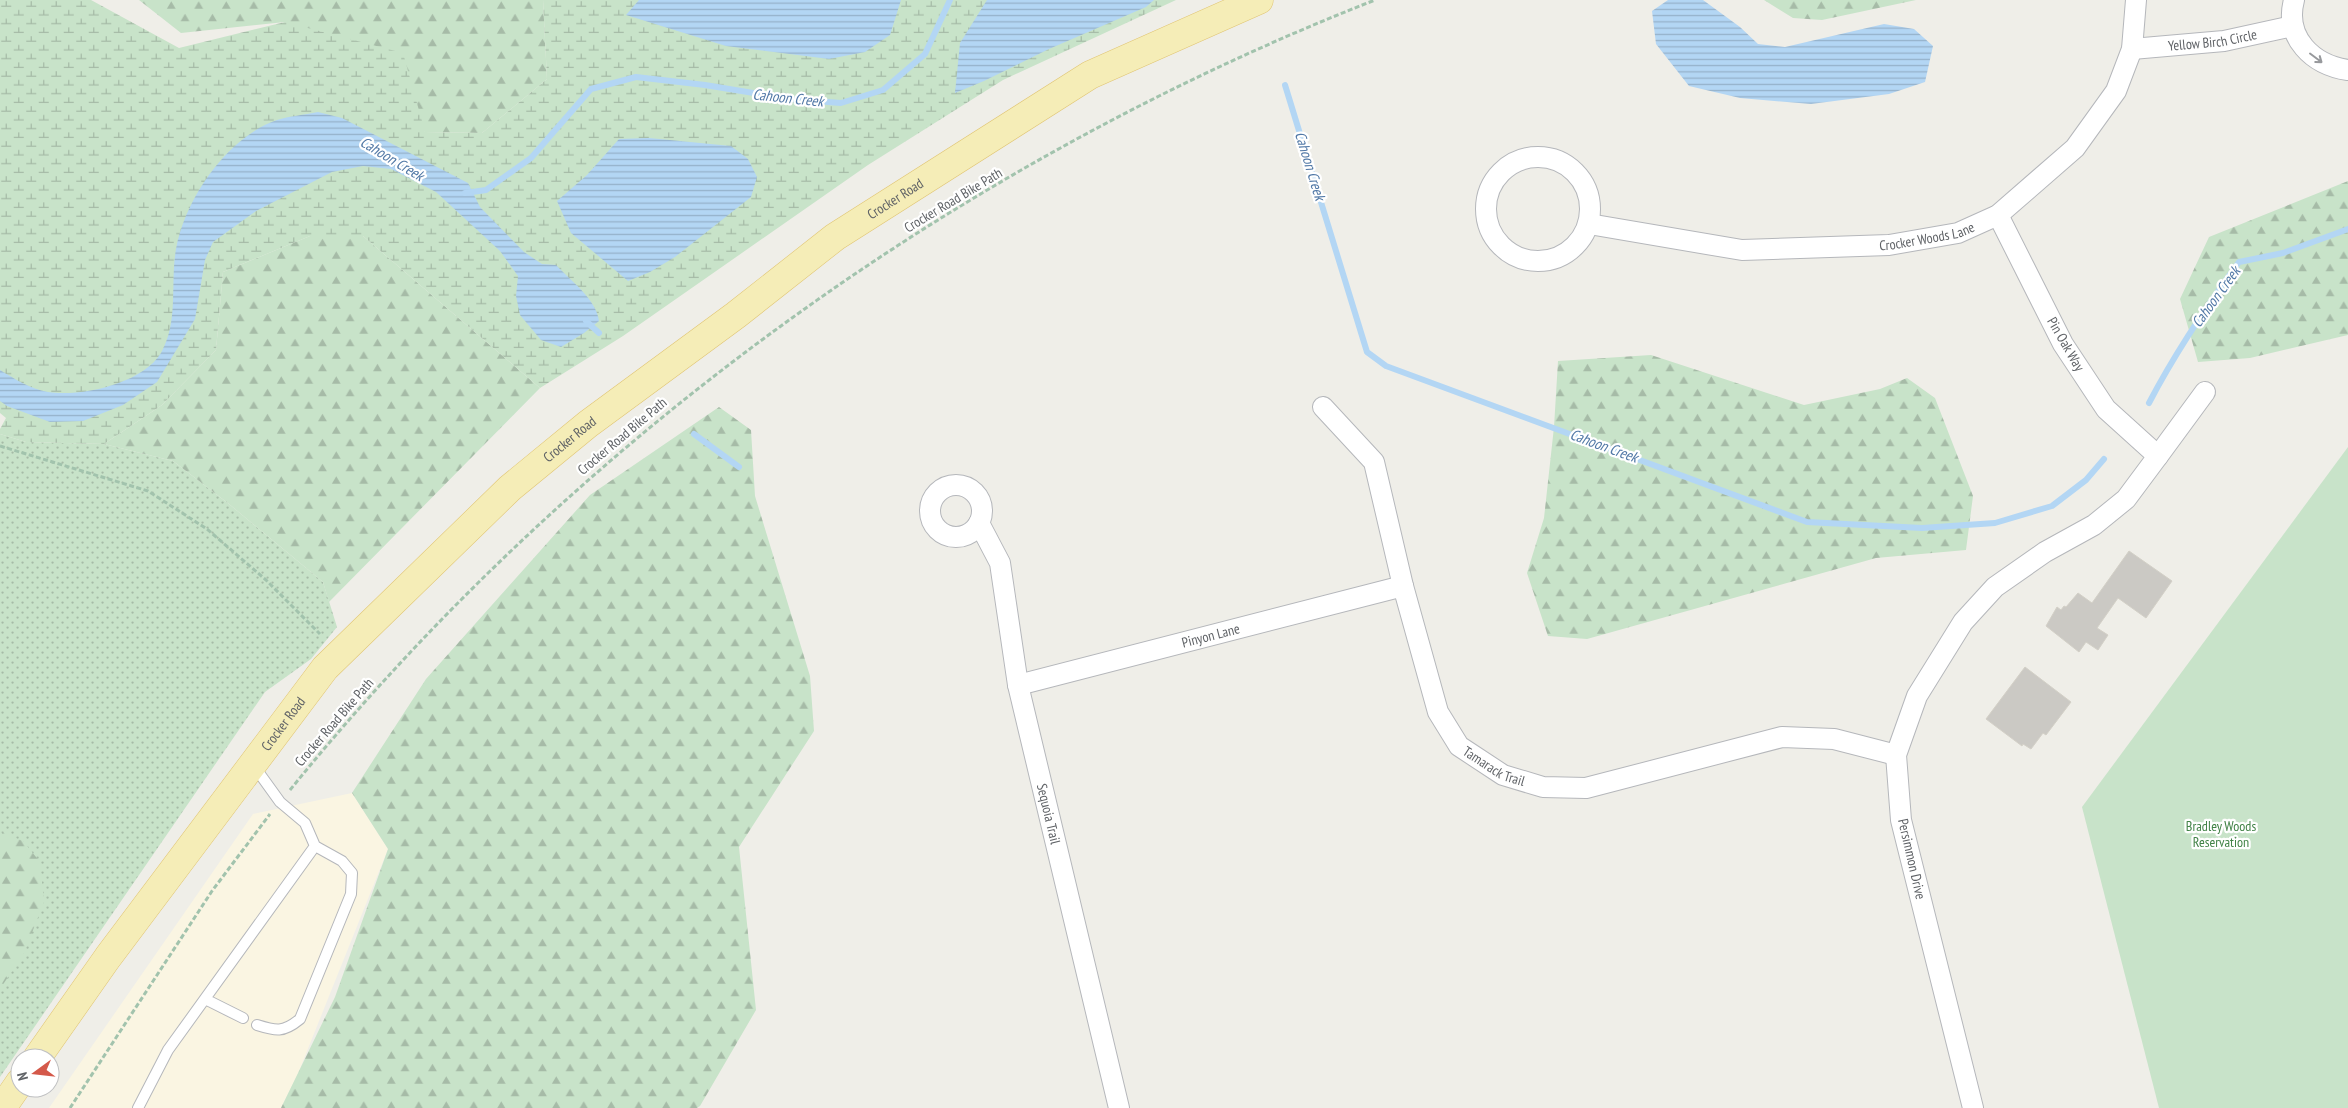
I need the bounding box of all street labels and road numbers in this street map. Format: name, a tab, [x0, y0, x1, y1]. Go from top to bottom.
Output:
street label: Yellow Birch Circle	[2167, 25, 2259, 55]
street label: Crocker Road Bike Path	[901, 164, 1005, 236]
street label: Crocker Road	[864, 174, 927, 223]
street label: Crocker Woods Lane	[1879, 218, 1977, 254]
street label: Pin Oak Way	[2043, 314, 2089, 375]
street label: Crocker Road Bike Path	[574, 393, 670, 479]
street label: Crocker Road	[540, 412, 599, 466]
street label: Pinyon Lane	[1180, 619, 1242, 652]
street label: Crocker Road Bike Path	[291, 674, 377, 770]
street label: Crocker Road	[257, 693, 309, 754]
street label: Tamarack Trail	[1460, 742, 1528, 790]
street label: Sequoia Trail	[1033, 782, 1065, 847]
street label: Persimmon Drive	[1894, 817, 1930, 901]

